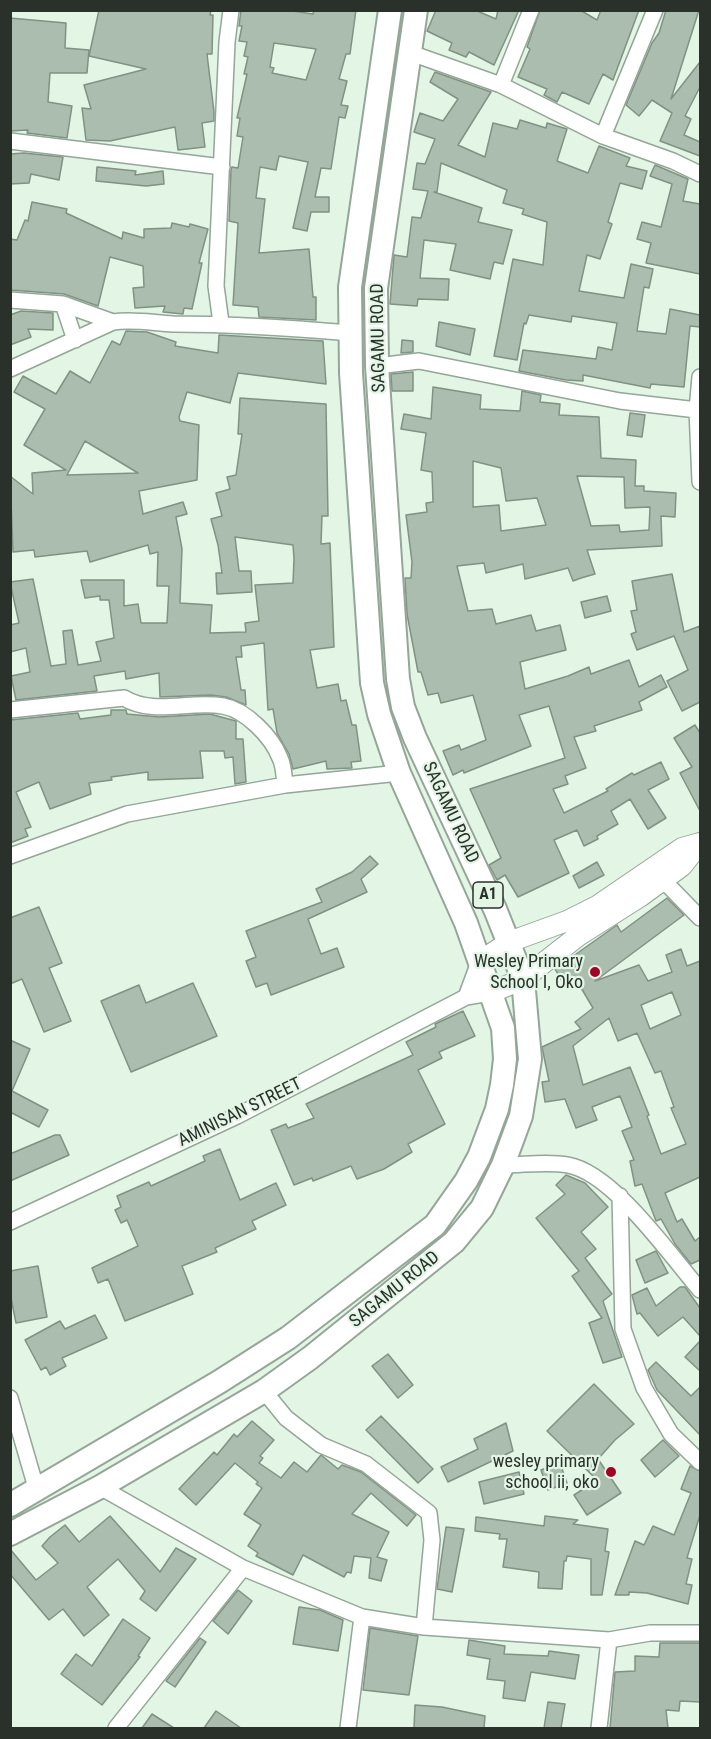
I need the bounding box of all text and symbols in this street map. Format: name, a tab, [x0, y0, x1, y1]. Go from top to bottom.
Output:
street label: SAGAMU ROAD	[367, 283, 391, 393]
street label: SAGAMU ROAD	[417, 759, 483, 867]
road number: A1	[473, 882, 503, 908]
place label: Wesley Primary School I, Oko	[474, 951, 583, 994]
marker: Wesley Primary School I, Oko	[588, 965, 602, 979]
street label: AMINISAN STREET	[175, 1074, 305, 1152]
street label: SAGAMU ROAD	[346, 1247, 444, 1333]
place label: wesley primary school ii, oko	[493, 1451, 599, 1494]
marker: wesley primary school ii, oko	[604, 1465, 618, 1479]

